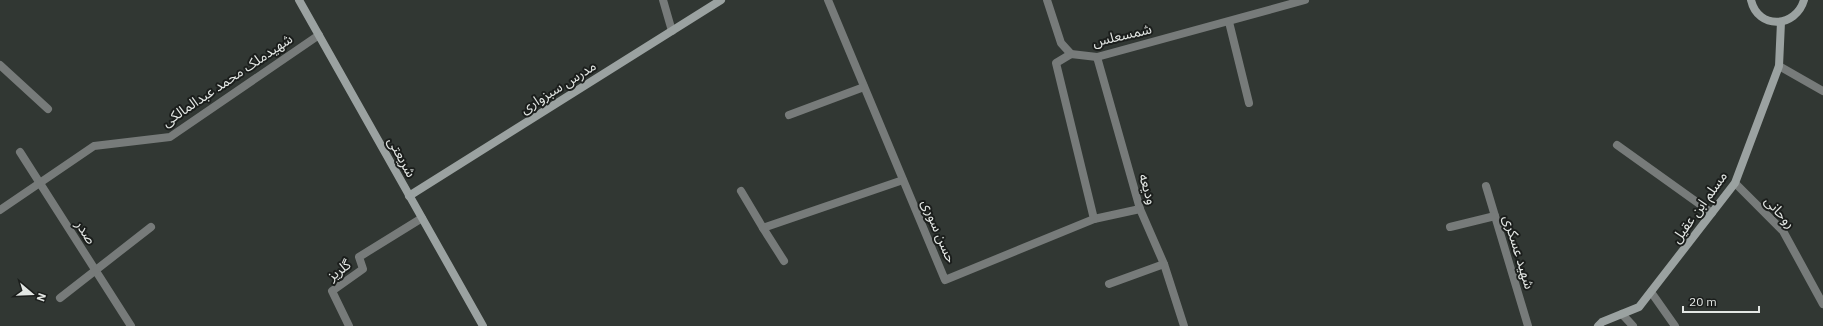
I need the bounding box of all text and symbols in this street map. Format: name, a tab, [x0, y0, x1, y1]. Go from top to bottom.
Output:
street label: شمسعلس	[1091, 19, 1153, 51]
street label: شهیدملک محمد عبدالمالکی	[158, 30, 296, 130]
street label: مدرس سبزواری	[517, 56, 599, 118]
street label: شریعتی	[384, 134, 420, 180]
street label: مسلم ابن عقیل	[1667, 167, 1733, 248]
street label: ودیعه	[1135, 171, 1161, 207]
street label: روحانی	[1761, 192, 1799, 232]
street label: حسن سوری	[918, 197, 960, 265]
street label: شهید عسکری	[1499, 213, 1539, 291]
street label: صدر	[71, 216, 101, 248]
street label: گلریز	[323, 255, 355, 285]
north arrow	[12, 274, 52, 314]
scale bar	[1683, 288, 1759, 314]
text: N	[34, 291, 49, 303]
text: 20 m	[1689, 294, 1717, 309]

